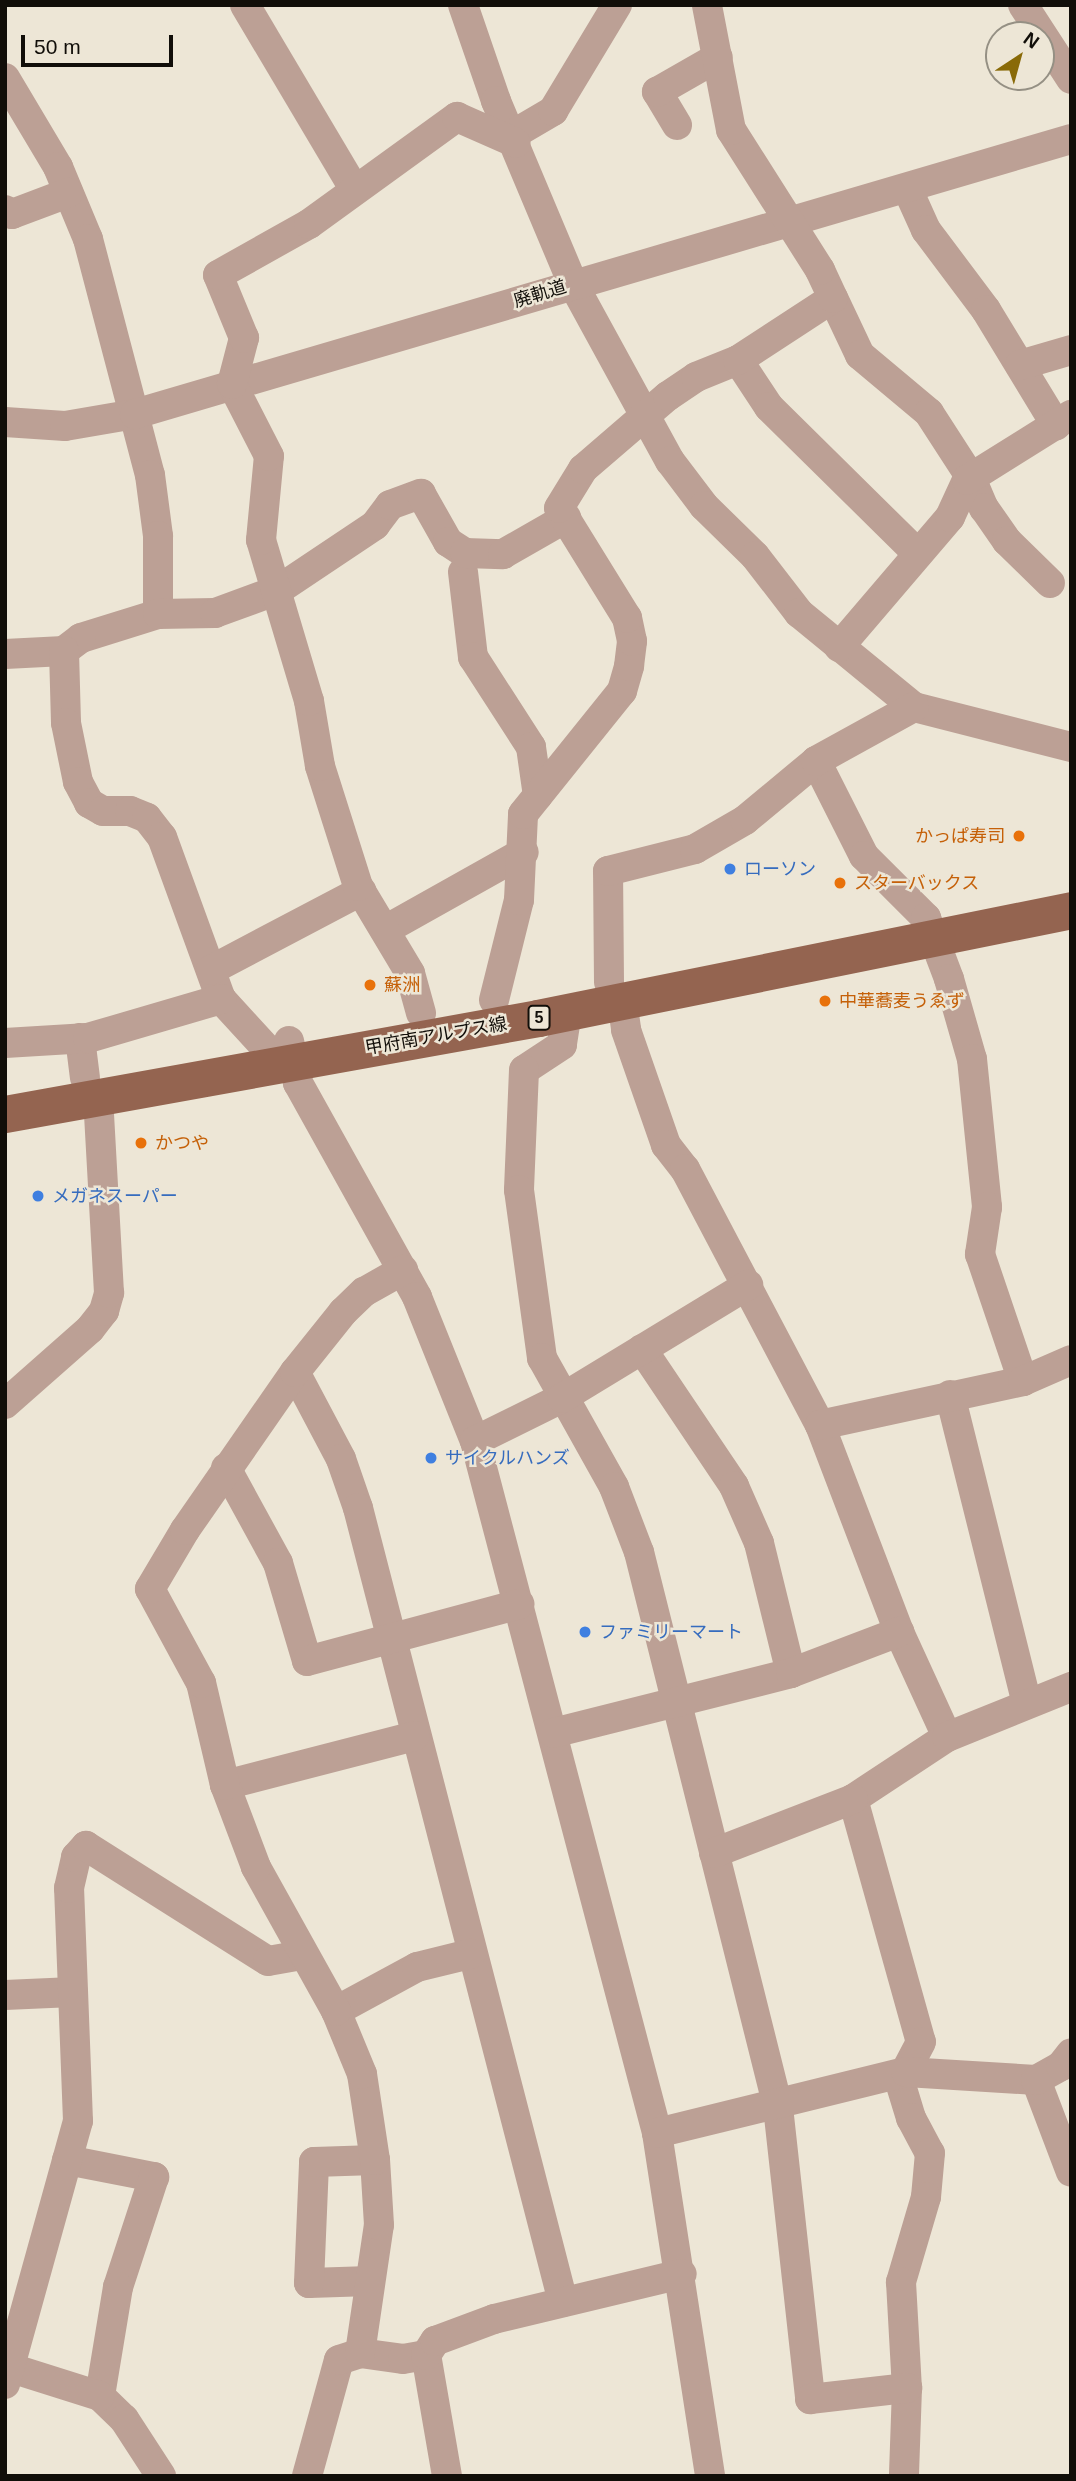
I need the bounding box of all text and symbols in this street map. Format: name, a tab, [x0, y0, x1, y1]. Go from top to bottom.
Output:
scale bar	[24, 21, 177, 65]
north arrow	[985, 21, 1055, 91]
text: N	[1020, 28, 1043, 53]
text: 50 m	[34, 35, 81, 58]
street label: 廃軌道	[511, 276, 569, 312]
place label: かっぱ寿司	[915, 825, 1005, 847]
marker: かっぱ寿司	[1011, 828, 1027, 844]
place label: ローソン	[744, 858, 816, 880]
marker: ローソン	[722, 861, 738, 877]
place label: スターバックス	[854, 872, 980, 894]
marker: スターバックス	[832, 875, 848, 891]
place label: 蘇洲	[384, 974, 420, 996]
marker: 蘇洲	[362, 977, 378, 993]
place label: 中華蕎麦うゑず	[839, 990, 965, 1012]
marker: 中華蕎麦うゑず	[817, 993, 833, 1009]
road number: 5	[527, 1006, 551, 1030]
street label: 甲府南アルプス線	[363, 1013, 509, 1059]
place label: かつや	[155, 1132, 209, 1154]
marker: かつや	[133, 1135, 149, 1151]
place label: メガネスーパー	[52, 1185, 178, 1207]
marker: メガネスーパー	[30, 1188, 46, 1204]
place label: サイクルハンズ	[445, 1447, 571, 1469]
marker: サイクルハンズ	[423, 1450, 439, 1466]
place label: ファミリーマート	[599, 1621, 743, 1643]
marker: ファミリーマート	[577, 1624, 593, 1640]

